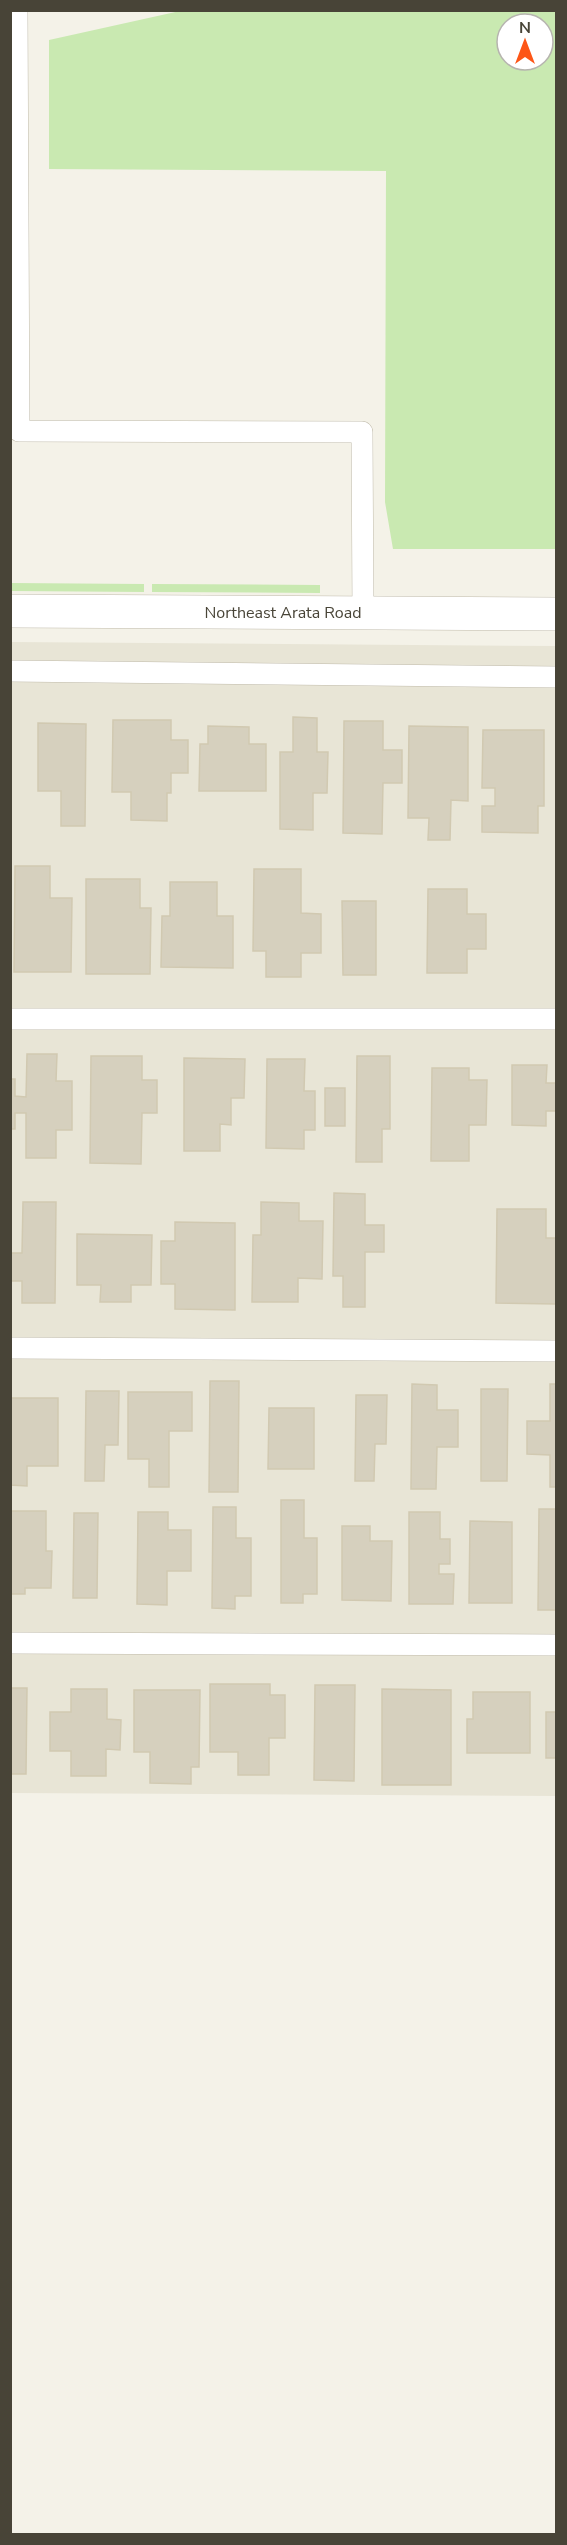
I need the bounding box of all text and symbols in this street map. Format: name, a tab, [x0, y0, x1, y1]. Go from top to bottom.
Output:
north arrow	[495, 12, 555, 72]
text: N	[519, 17, 531, 39]
street label: Northeast Arata Road	[204, 602, 362, 624]

